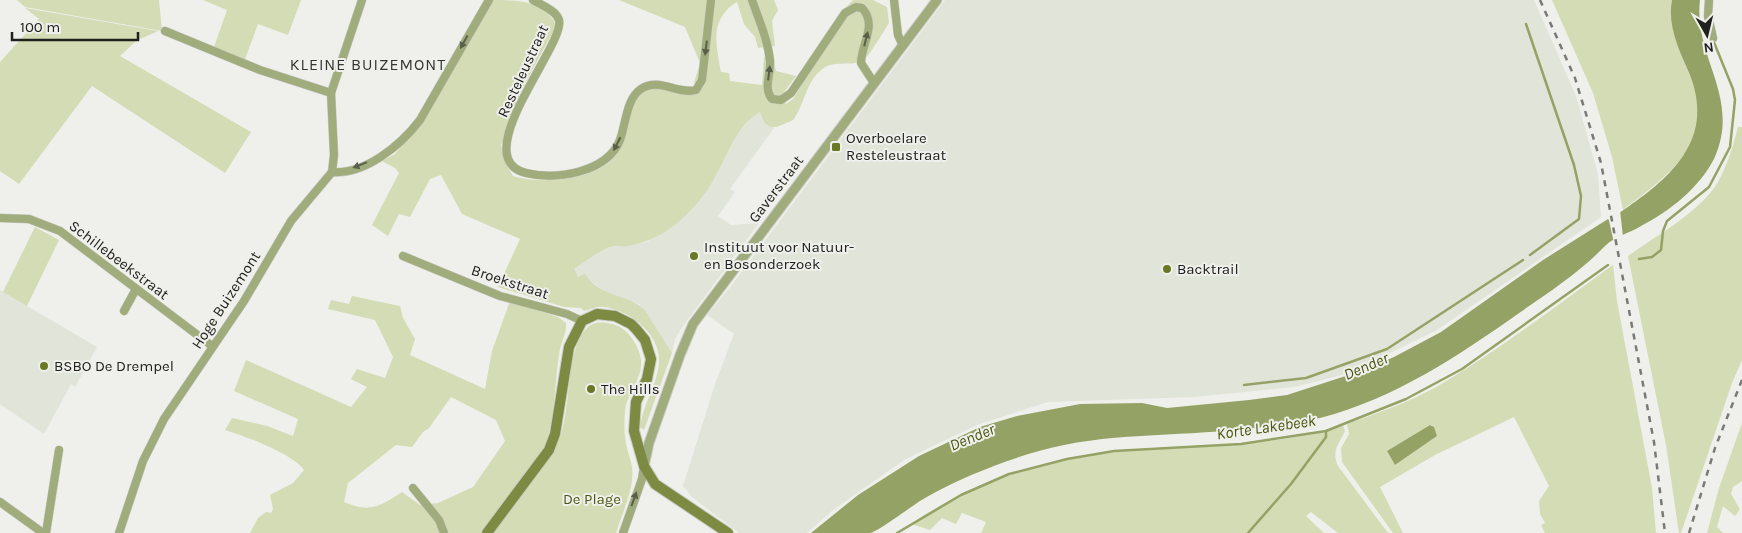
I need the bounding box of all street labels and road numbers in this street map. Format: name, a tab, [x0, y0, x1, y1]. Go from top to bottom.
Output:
street label: Resteleustraat	[494, 21, 552, 120]
street label: Gaverstraat	[745, 151, 807, 226]
street label: Schillebeekstraat	[66, 217, 173, 304]
street label: Hoge Buizemont	[188, 248, 264, 352]
street label: Broekstraat	[469, 261, 551, 303]

